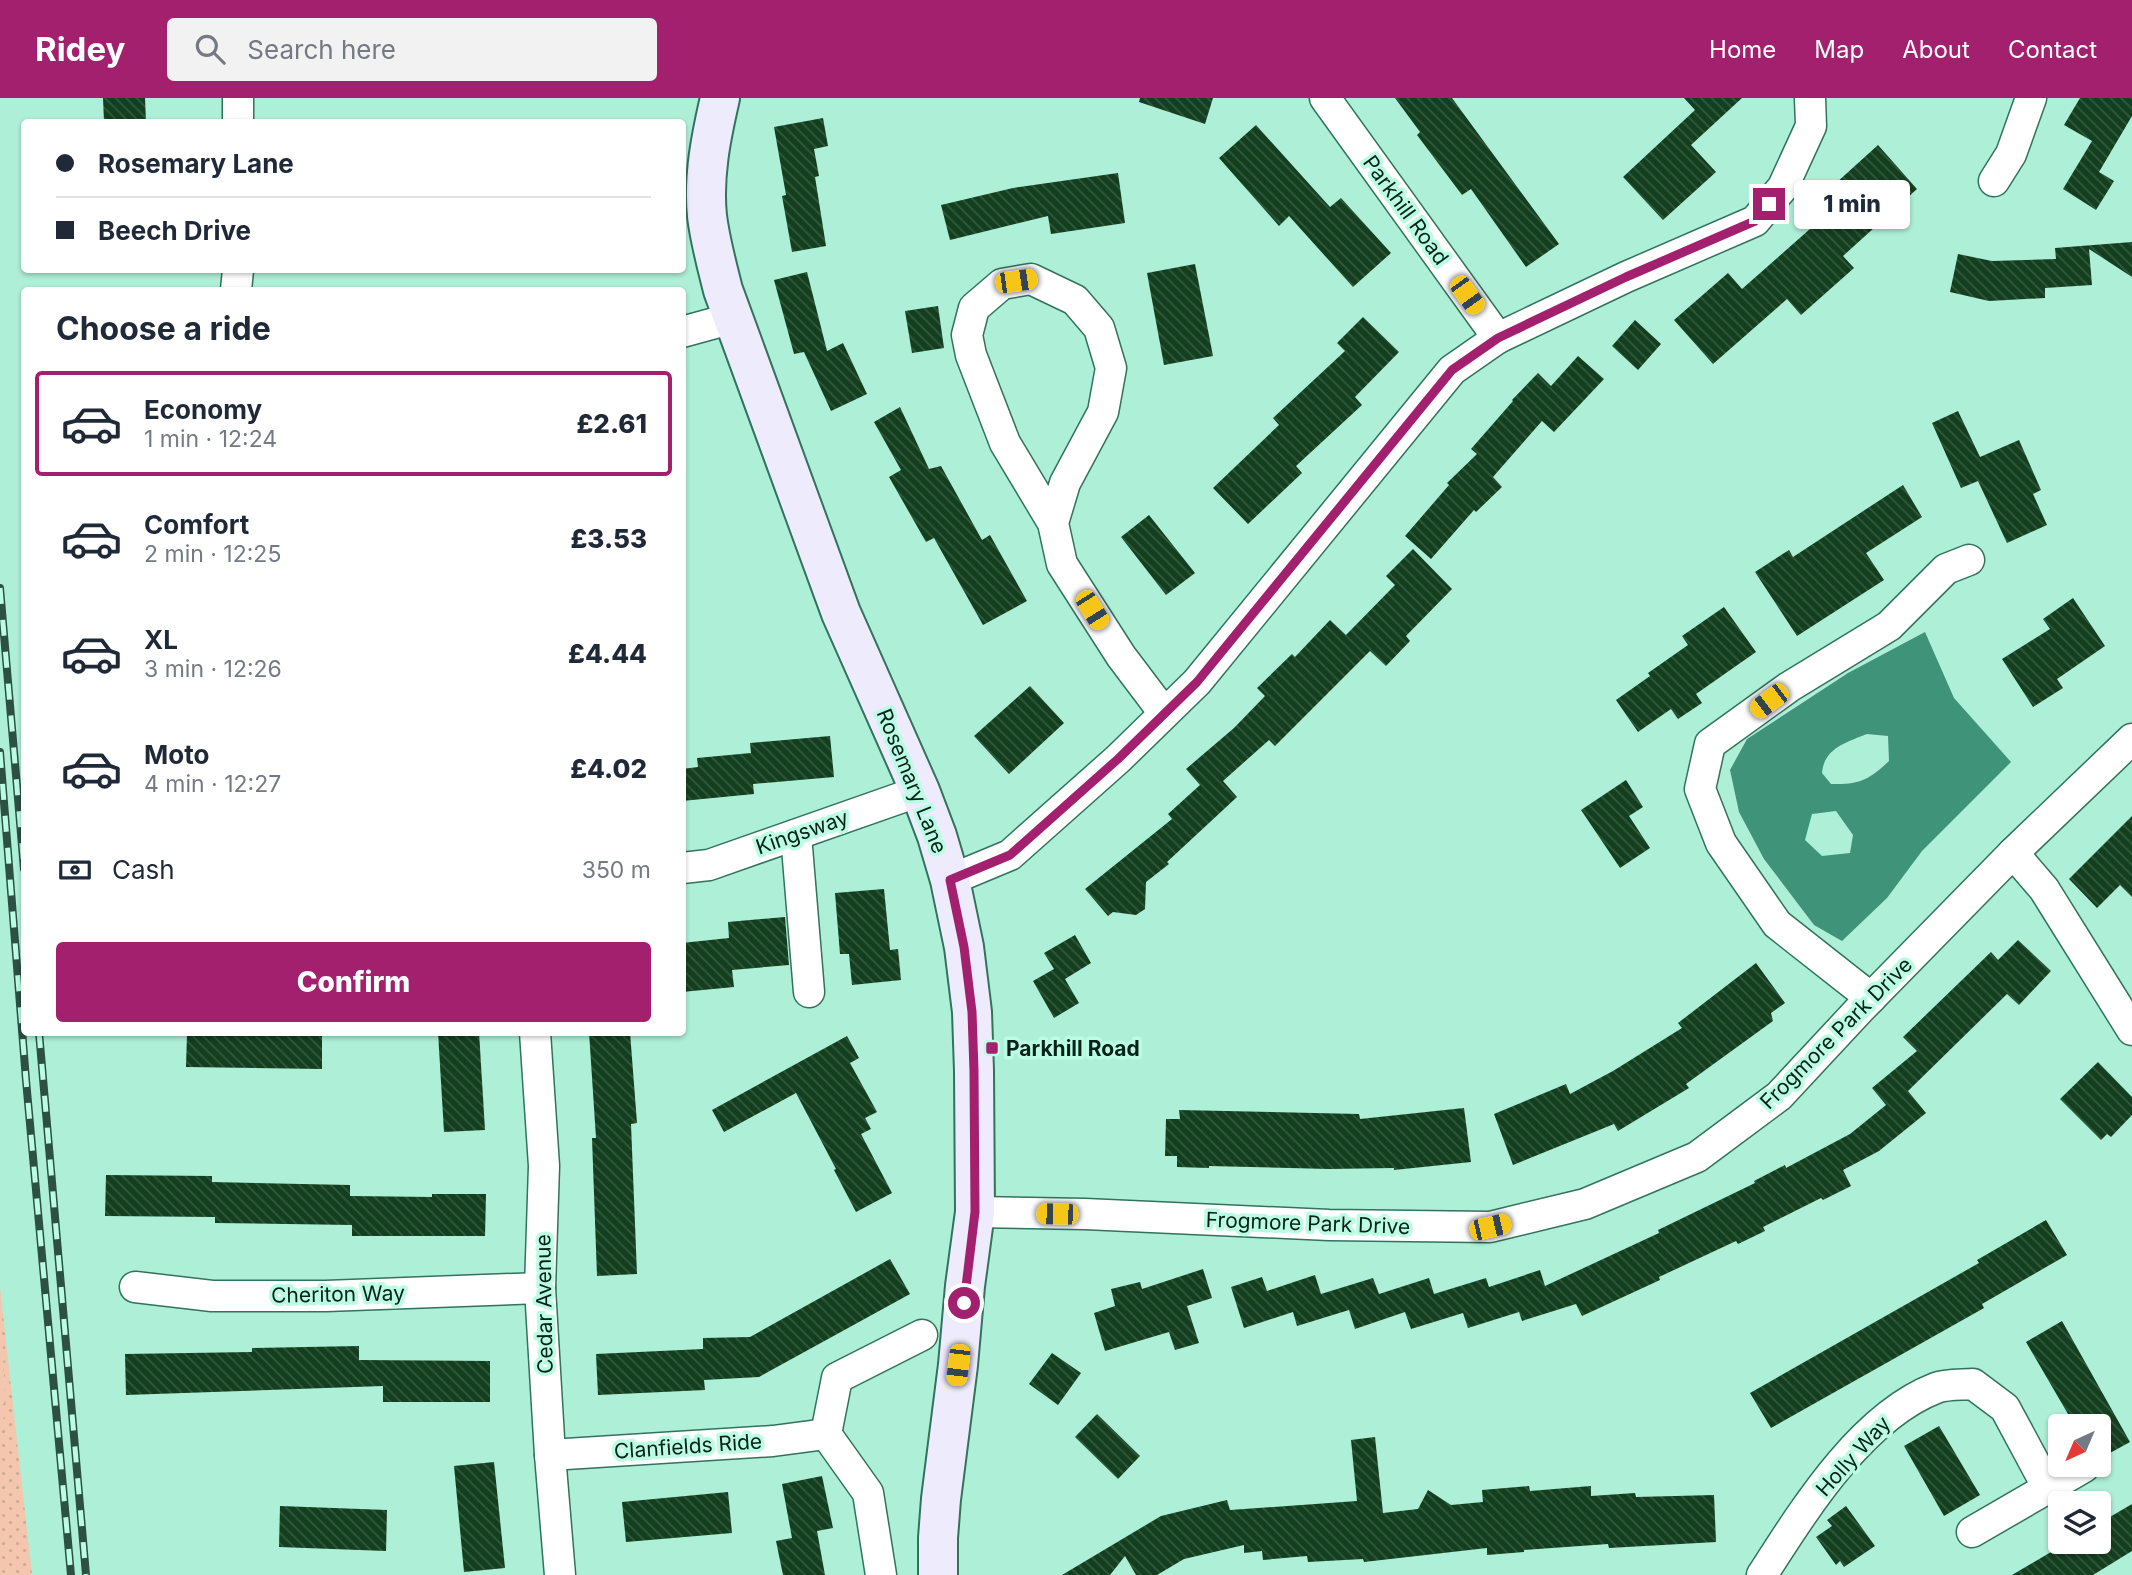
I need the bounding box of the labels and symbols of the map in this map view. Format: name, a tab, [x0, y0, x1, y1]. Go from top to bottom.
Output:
street label: Parkhill Road	[1358, 150, 1454, 270]
callout: 1 min	[1794, 180, 1909, 228]
route end	[1753, 188, 1785, 220]
car	[994, 268, 1039, 294]
car	[1447, 272, 1488, 318]
car	[1072, 587, 1113, 633]
car	[1746, 680, 1793, 722]
street label: Rosemary Lane	[872, 705, 952, 857]
street label: Kingsway	[752, 804, 852, 860]
street label: Frogmore Park Drive	[1755, 952, 1917, 1114]
place label: Parkhill Road	[1006, 1036, 1140, 1061]
marker: Parkhill Road	[984, 1040, 1000, 1056]
car	[1036, 1203, 1079, 1225]
street label: Frogmore Park Drive	[1205, 1207, 1411, 1239]
car	[1468, 1212, 1513, 1242]
street label: Cedar Avenue	[530, 1234, 558, 1374]
street label: Cheriton Way	[271, 1280, 405, 1308]
route start	[948, 1287, 980, 1319]
car	[946, 1343, 971, 1387]
street label: Holly Way	[1811, 1411, 1896, 1501]
north arrow	[2048, 1414, 2110, 1477]
street label: Clanfields Ride	[613, 1428, 763, 1464]

